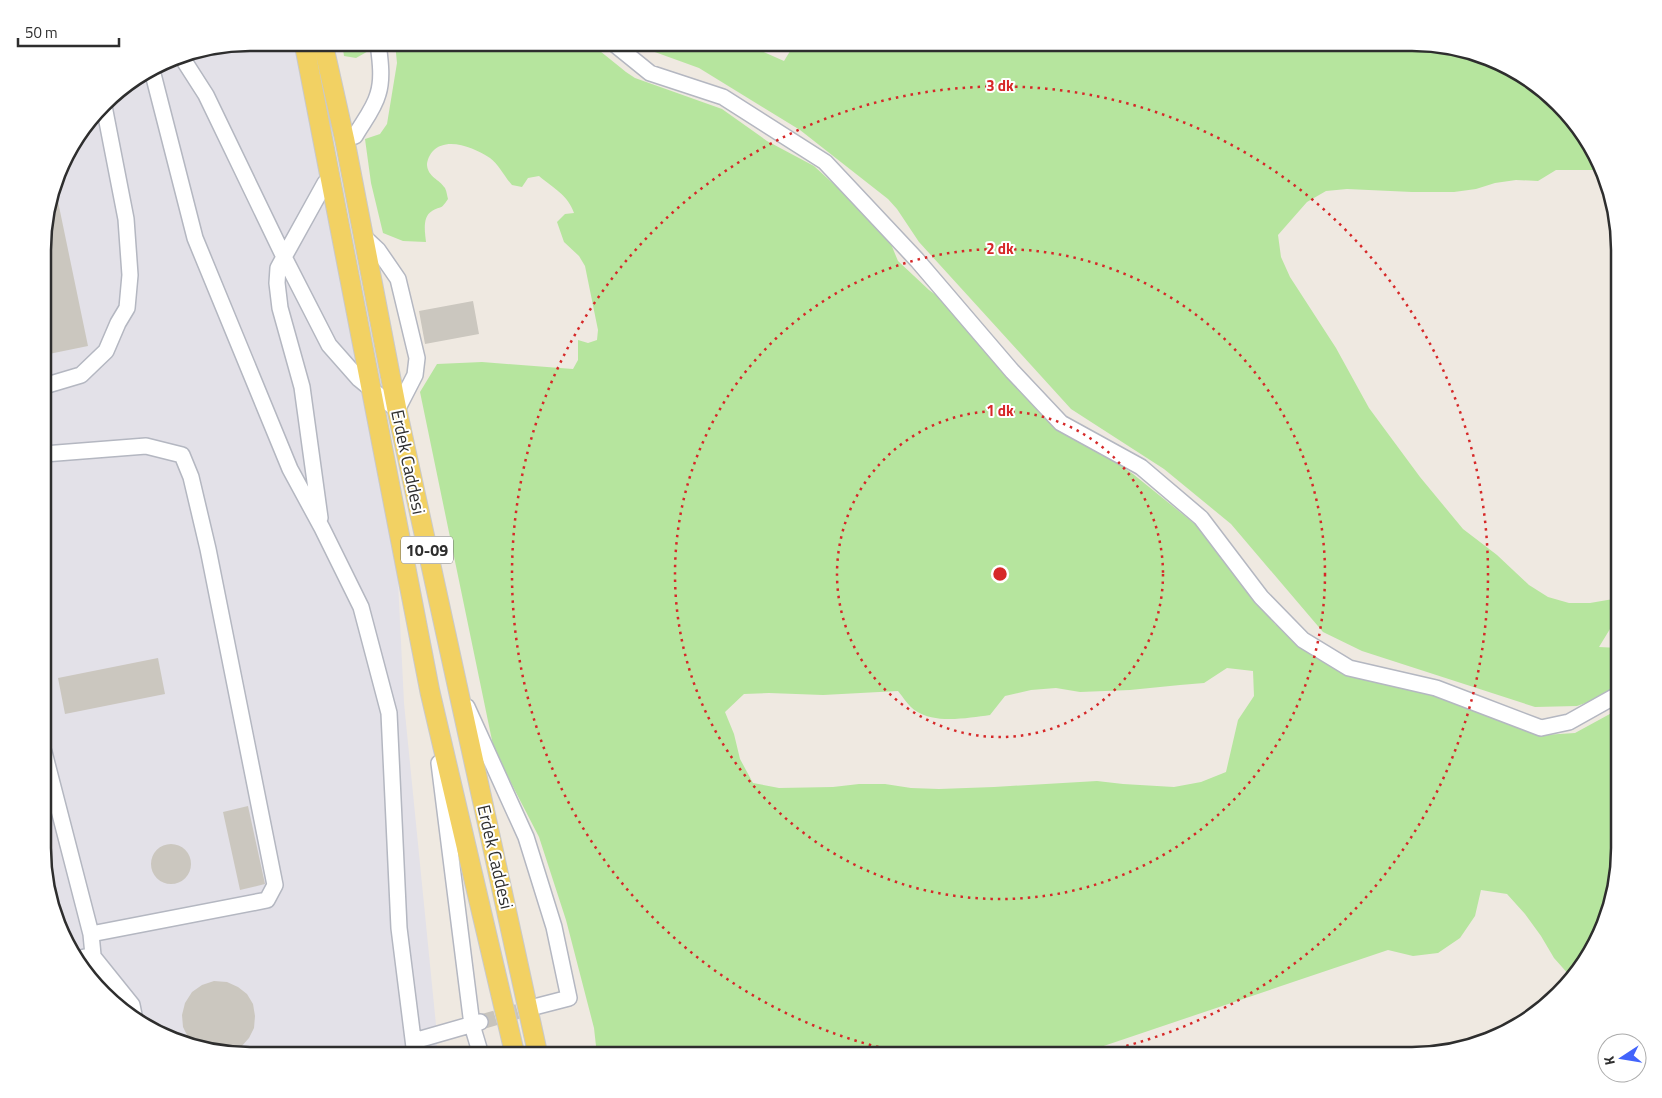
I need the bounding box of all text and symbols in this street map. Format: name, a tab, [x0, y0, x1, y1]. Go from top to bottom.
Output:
scale bar	[18, 15, 119, 47]
text: 50 m	[25, 21, 58, 44]
text: 3 dk	[986, 74, 1014, 97]
text: 2 dk	[986, 237, 1014, 260]
text: 1 dk	[986, 399, 1014, 422]
street label: Erdek Caddesi	[384, 407, 433, 517]
road number: 10-09	[401, 536, 453, 564]
centre of rings	[991, 565, 1009, 583]
street label: Erdek Caddesi	[470, 802, 521, 912]
north arrow	[1597, 1033, 1647, 1083]
text: K	[1598, 1054, 1620, 1067]

